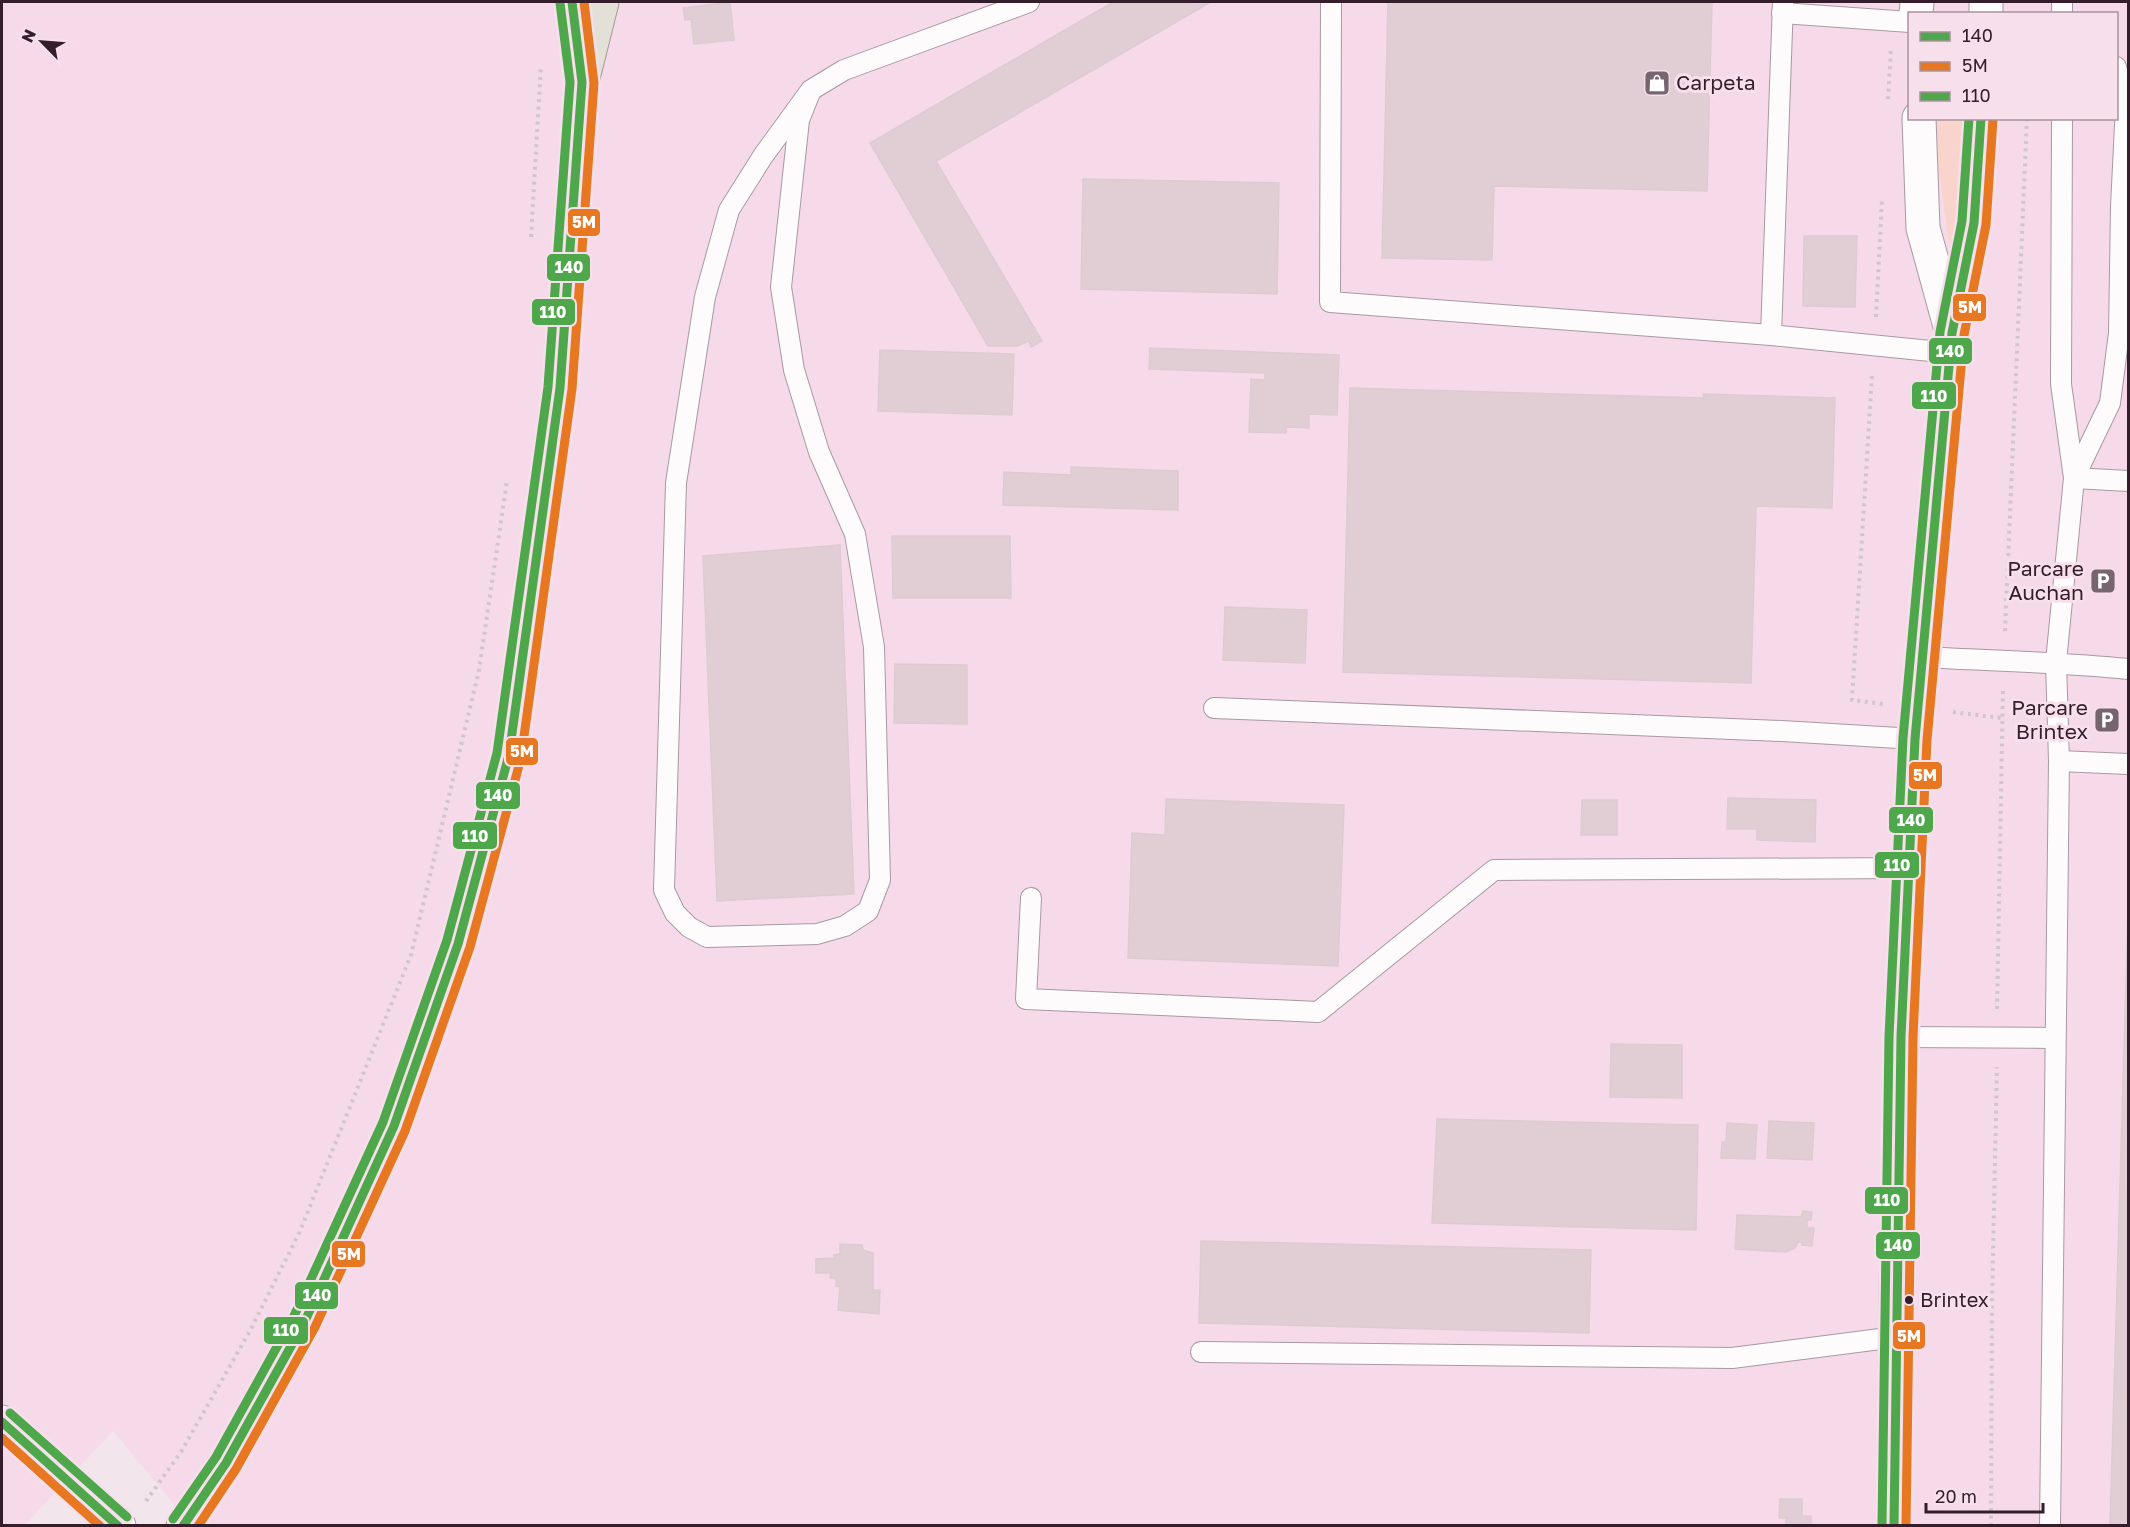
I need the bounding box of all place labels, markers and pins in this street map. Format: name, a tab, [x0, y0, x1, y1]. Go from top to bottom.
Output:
shop icon: Carpeta	[1642, 68, 1672, 98]
place label: Carpeta	[1676, 69, 1756, 95]
place label: Parcare Auchan	[2007, 555, 2084, 605]
parking icon: Parcare Auchan	[2088, 566, 2118, 596]
place label: Parcare Brintex	[2011, 694, 2088, 744]
parking icon: Parcare Brintex	[2092, 705, 2122, 735]
place label: Brintex	[1920, 1287, 1989, 1311]
marker: Brintex	[1903, 1294, 1915, 1306]

